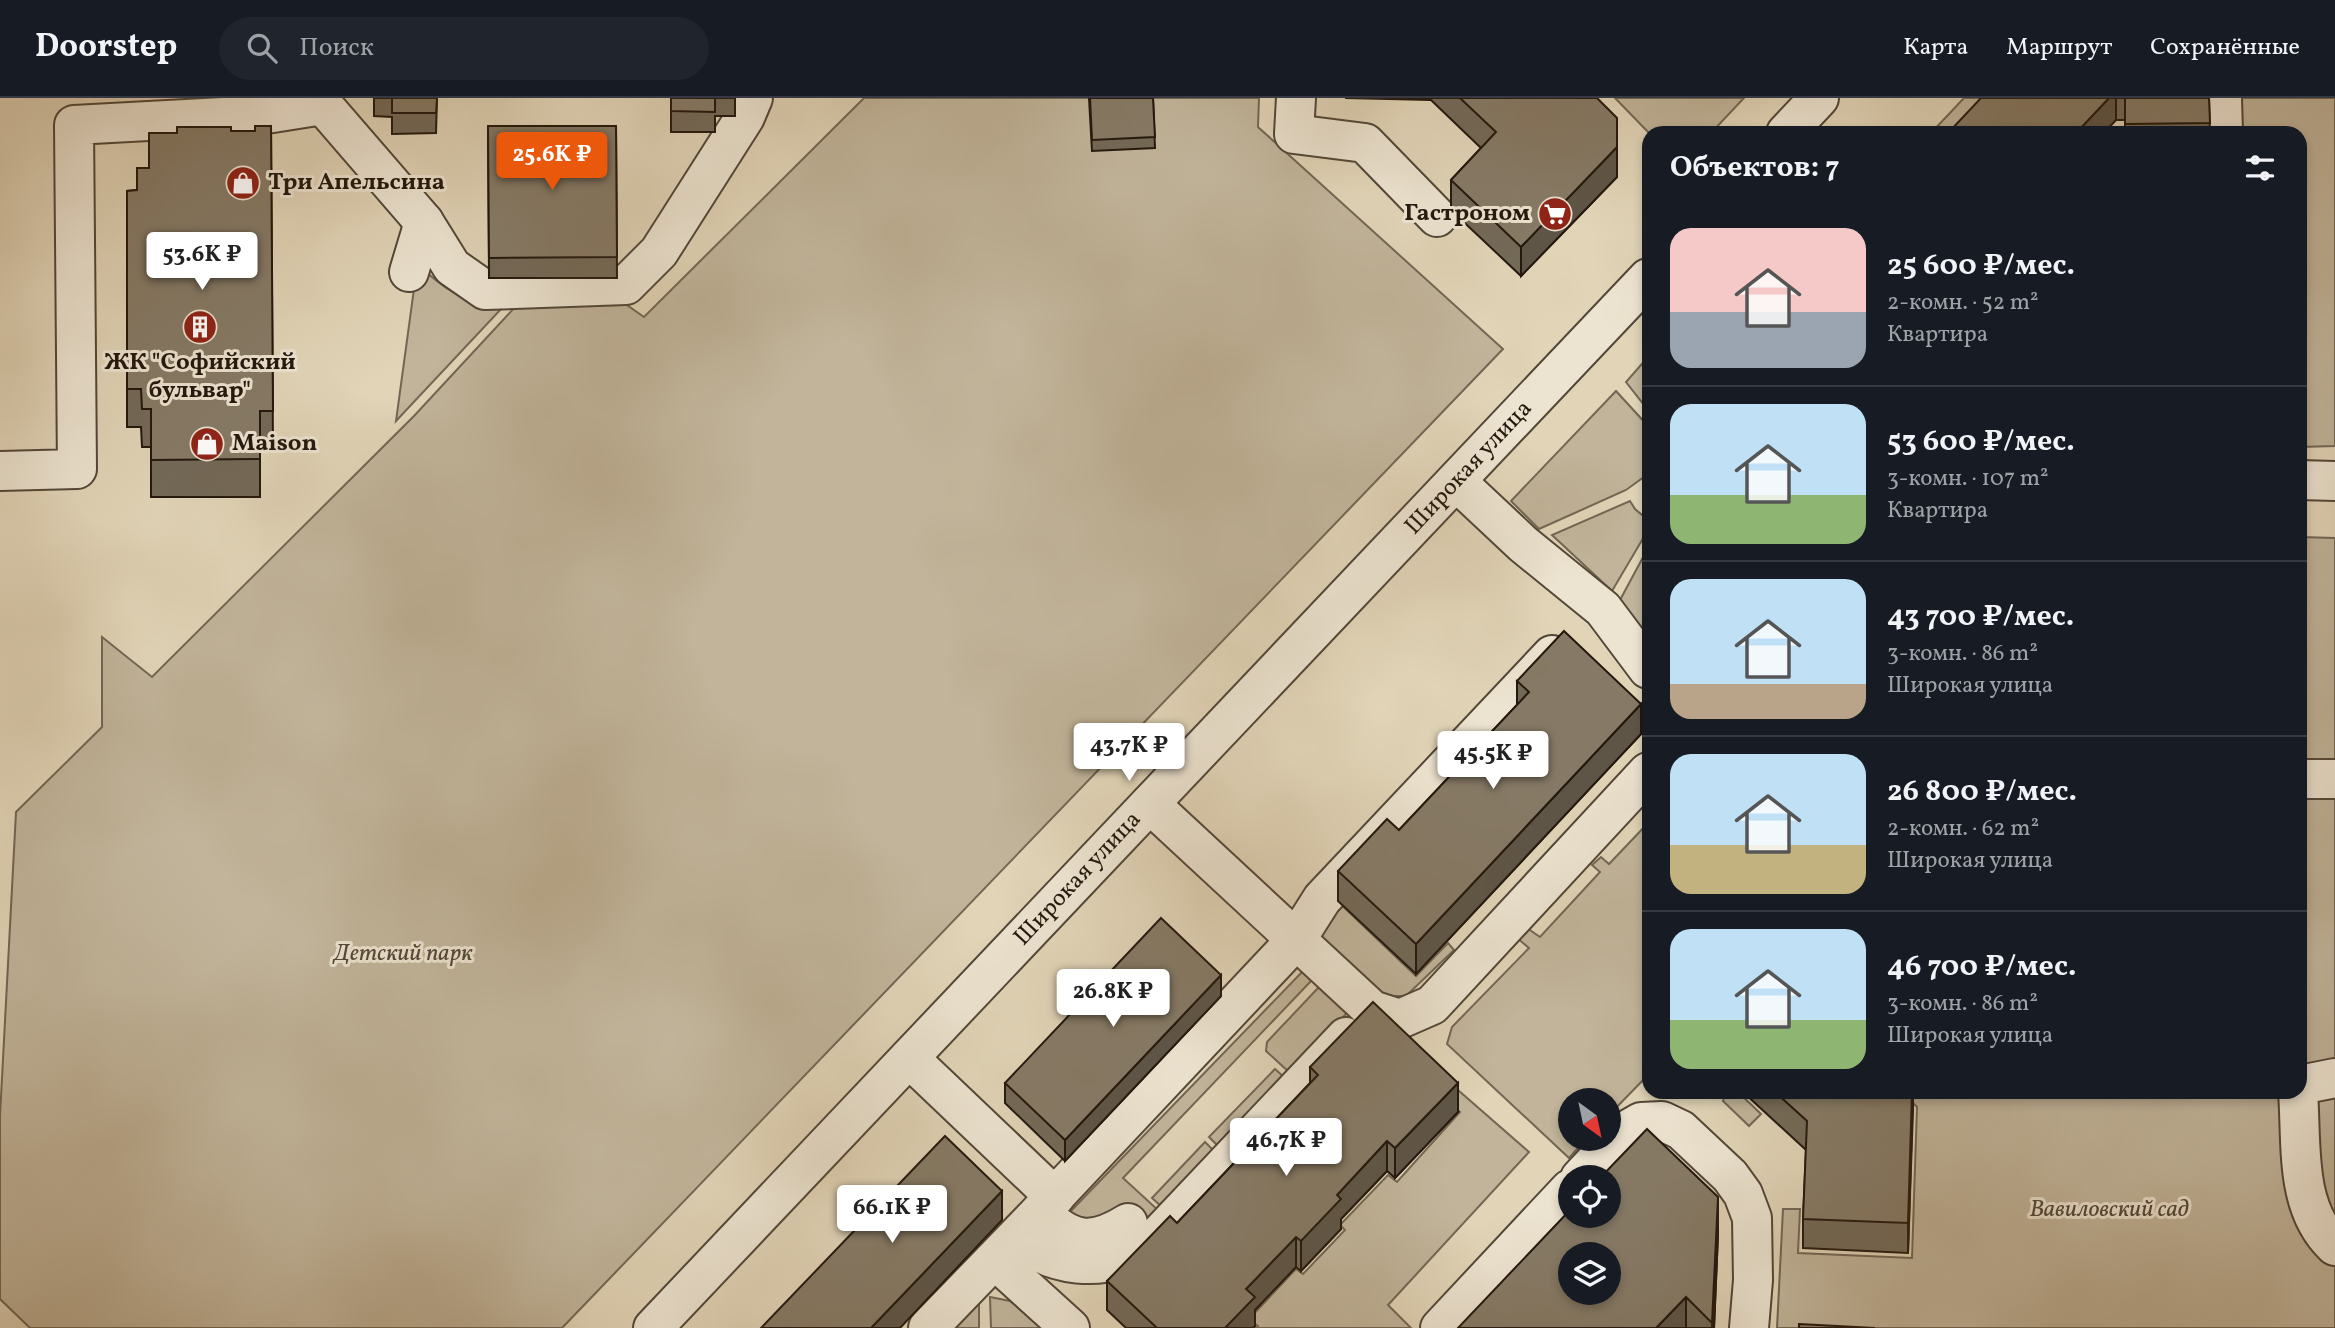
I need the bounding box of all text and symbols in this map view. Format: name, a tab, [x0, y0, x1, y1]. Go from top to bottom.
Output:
search box	[219, 17, 709, 80]
text: Doorstep	[35, 25, 177, 71]
icon: search	[243, 29, 281, 67]
text: Поиск	[299, 30, 374, 66]
text: Карта	[1903, 31, 1968, 65]
text: Маршрут	[2006, 31, 2112, 65]
text: Сохранённые	[2150, 31, 2300, 65]
pin: 25.6K ₽	[487, 132, 617, 192]
text: 25.6K ₽	[512, 139, 592, 171]
text: Объектов: 7	[1670, 147, 1840, 189]
icon: filters	[2241, 149, 2279, 187]
shop icon: Три Апельсина	[224, 164, 262, 202]
place label: Три Апельсина	[268, 166, 445, 200]
supermarket icon: Гастроном	[1536, 195, 1574, 233]
place label: Гастроном	[1404, 197, 1530, 231]
pin: 53.6K ₽	[137, 232, 267, 292]
text: 53.6K ₽	[163, 239, 241, 271]
text: 25 600 ₽/мес.	[1887, 245, 2075, 287]
icon: home	[1726, 256, 1810, 340]
text: 2-комн. · 52 m²	[1887, 287, 2039, 319]
building icon: ЖК "Софийский бульвар"	[181, 308, 219, 346]
text: Квартира	[1887, 319, 1988, 351]
place label: ЖК "Софийский бульвар"	[104, 346, 296, 408]
street label: Широкая улица	[1397, 393, 1541, 543]
text: 53 600 ₽/мес.	[1887, 421, 2075, 463]
shop icon: Maison	[188, 425, 226, 463]
place label: Maison	[232, 427, 317, 461]
icon: home	[1726, 432, 1810, 516]
text: 3-комн. · 107 m²	[1887, 463, 2049, 495]
text: Квартира	[1887, 495, 1988, 527]
text: 43 700 ₽/мес.	[1887, 596, 2074, 638]
icon: home	[1726, 607, 1810, 691]
text: 3-комн. · 86 m²	[1887, 638, 2038, 670]
text: Широкая улица	[1887, 670, 2053, 702]
pin: 43.7K ₽	[1064, 724, 1194, 783]
text: 43.7K ₽	[1090, 730, 1168, 762]
pin: 45.5K ₽	[1428, 732, 1558, 791]
text: 45.5K ₽	[1453, 738, 1533, 770]
text: 26 800 ₽/мес.	[1887, 771, 2077, 813]
icon: home	[1726, 782, 1810, 866]
street label: Широкая улица	[1006, 804, 1150, 954]
text: 2-комн. · 62 m²	[1887, 813, 2039, 845]
text: Широкая улица	[1887, 845, 2053, 877]
park label: Детский парк	[332, 937, 473, 971]
text: 46 700 ₽/мес.	[1887, 946, 2076, 988]
icon: home	[1726, 957, 1810, 1041]
pin: 26.8K ₽	[1048, 970, 1178, 1029]
text: 26.8K ₽	[1073, 976, 1153, 1008]
text: 3-комн. · 86 m²	[1887, 988, 2038, 1020]
text: Широкая улица	[1887, 1020, 2053, 1052]
north arrow	[1558, 1088, 1620, 1152]
map controls	[1558, 1088, 1621, 1305]
pin: 46.7K ₽	[1221, 1118, 1351, 1178]
text: 46.7K ₽	[1246, 1125, 1326, 1157]
button: locate	[1558, 1165, 1621, 1228]
pin: 66.1K ₽	[827, 1186, 957, 1245]
text: 66.1K ₽	[853, 1192, 931, 1224]
park label: Вавиловский сад	[2029, 1193, 2189, 1227]
button: layers	[1558, 1242, 1621, 1305]

